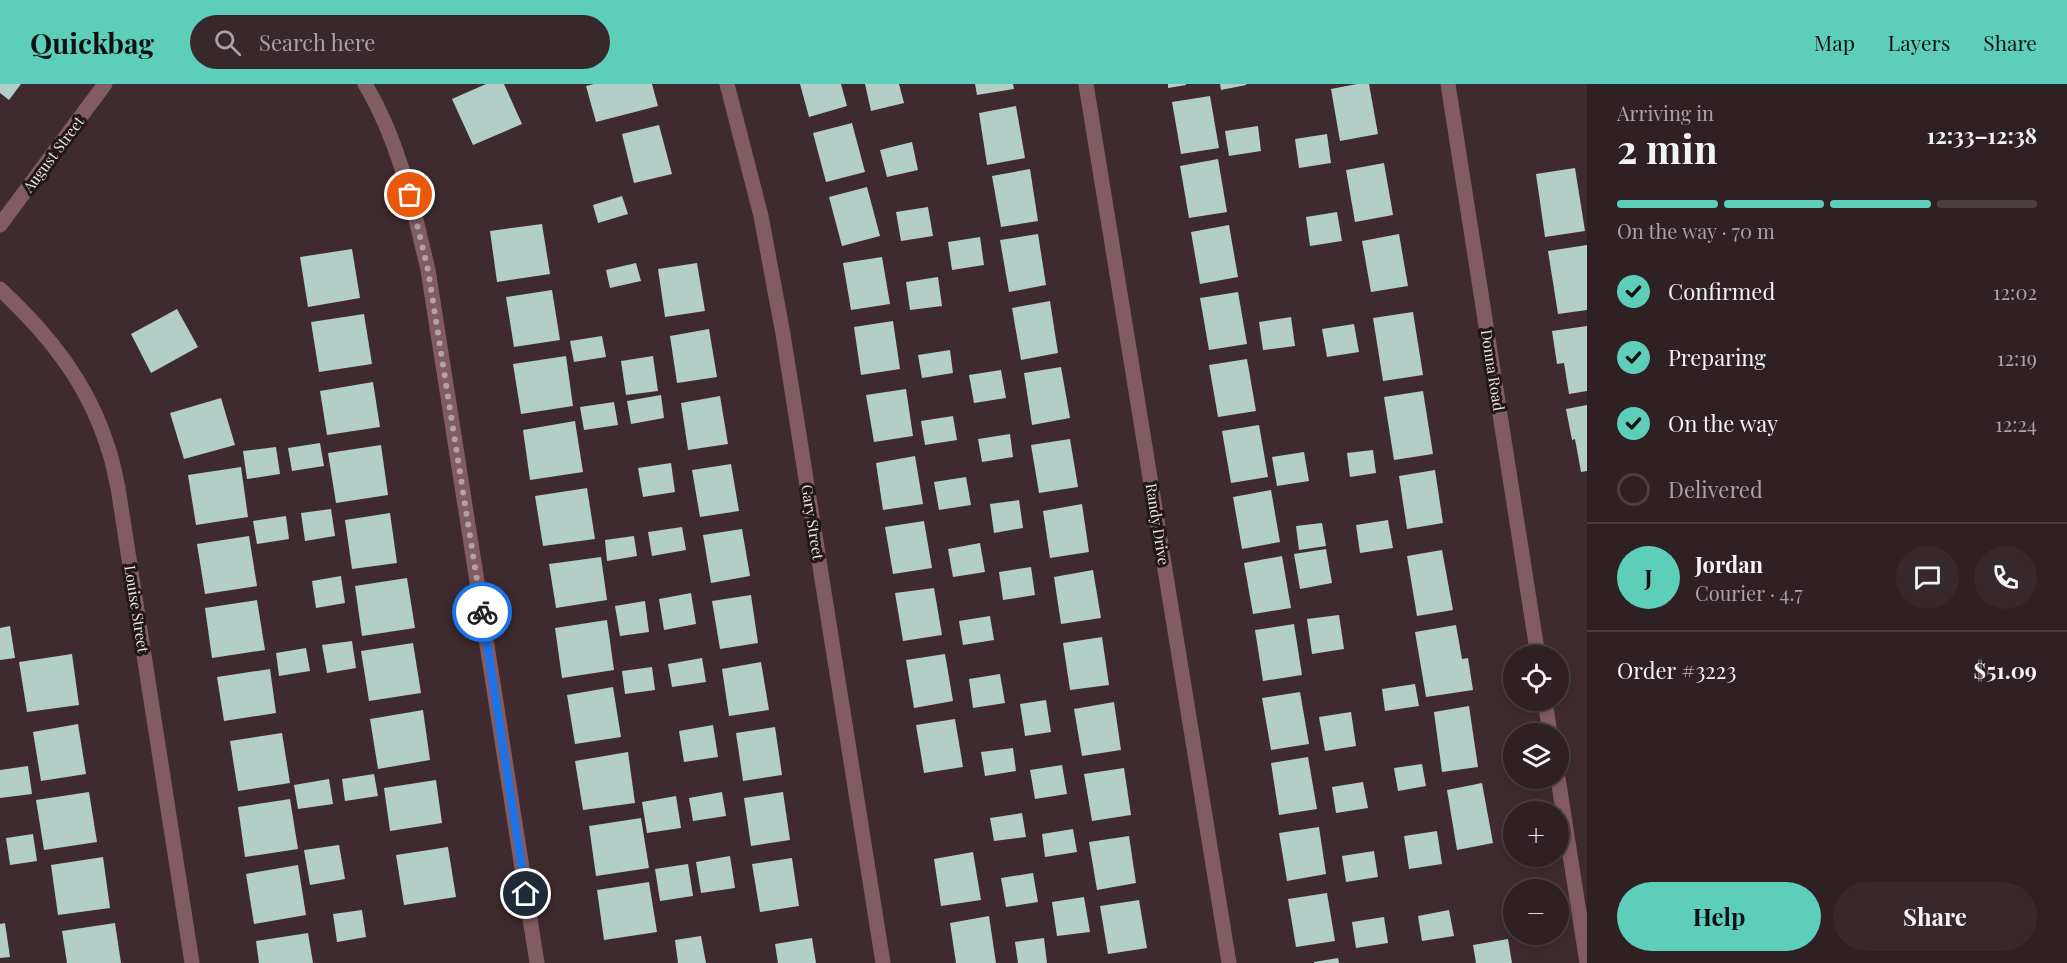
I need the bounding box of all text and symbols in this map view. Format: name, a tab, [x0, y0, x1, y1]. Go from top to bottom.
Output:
search box	[190, 15, 610, 69]
text: Quickbag	[30, 24, 154, 61]
icon: search	[211, 26, 244, 59]
text: Search here	[259, 27, 375, 57]
text: Map	[1814, 28, 1855, 56]
text: Layers	[1888, 28, 1950, 56]
text: Share	[1983, 28, 2037, 56]
text: Arriving in	[1617, 99, 1714, 126]
street label: August Street	[17, 111, 89, 197]
text: 12:33–12:38	[1927, 120, 2037, 150]
text: 2 min	[1617, 122, 1718, 174]
pin	[384, 169, 435, 220]
icon: bag	[393, 178, 426, 211]
text: On the way · 70 m	[1617, 217, 1775, 244]
icon: check	[1617, 275, 1650, 308]
text: Confirmed	[1668, 276, 1775, 306]
text: 12:02	[1993, 278, 2037, 305]
street label: Donna Road	[1477, 328, 1509, 412]
icon: check	[1617, 341, 1650, 374]
text: Preparing	[1668, 342, 1766, 372]
text: 12:19	[1997, 344, 2037, 371]
icon: check	[1617, 407, 1650, 440]
text: On the way	[1668, 408, 1778, 438]
text: 12:24	[1995, 410, 2037, 437]
text: Delivered	[1668, 474, 1763, 504]
street label: Randy Drive	[1142, 482, 1174, 566]
street label: Gary Street	[797, 483, 829, 562]
button: chat	[1896, 546, 1959, 609]
button: phone	[1974, 546, 2037, 609]
text: Jordan	[1695, 549, 1763, 579]
text: J	[1644, 562, 1653, 592]
street label: Louise Street	[120, 564, 154, 655]
text: Courier · 4.7	[1695, 579, 1803, 606]
courier	[452, 582, 512, 642]
icon: bike	[466, 596, 499, 629]
map controls	[1503, 645, 1569, 945]
button: locate	[1503, 645, 1569, 711]
text: Order #3223	[1617, 655, 1736, 685]
text: $51.09	[1974, 655, 2037, 685]
button: layers	[1503, 723, 1569, 789]
button: +	[1503, 801, 1569, 867]
pin	[500, 868, 551, 919]
icon: home	[509, 877, 542, 910]
button: −	[1503, 879, 1569, 945]
button: Help	[1617, 882, 1821, 951]
button: Share	[1833, 882, 2037, 951]

